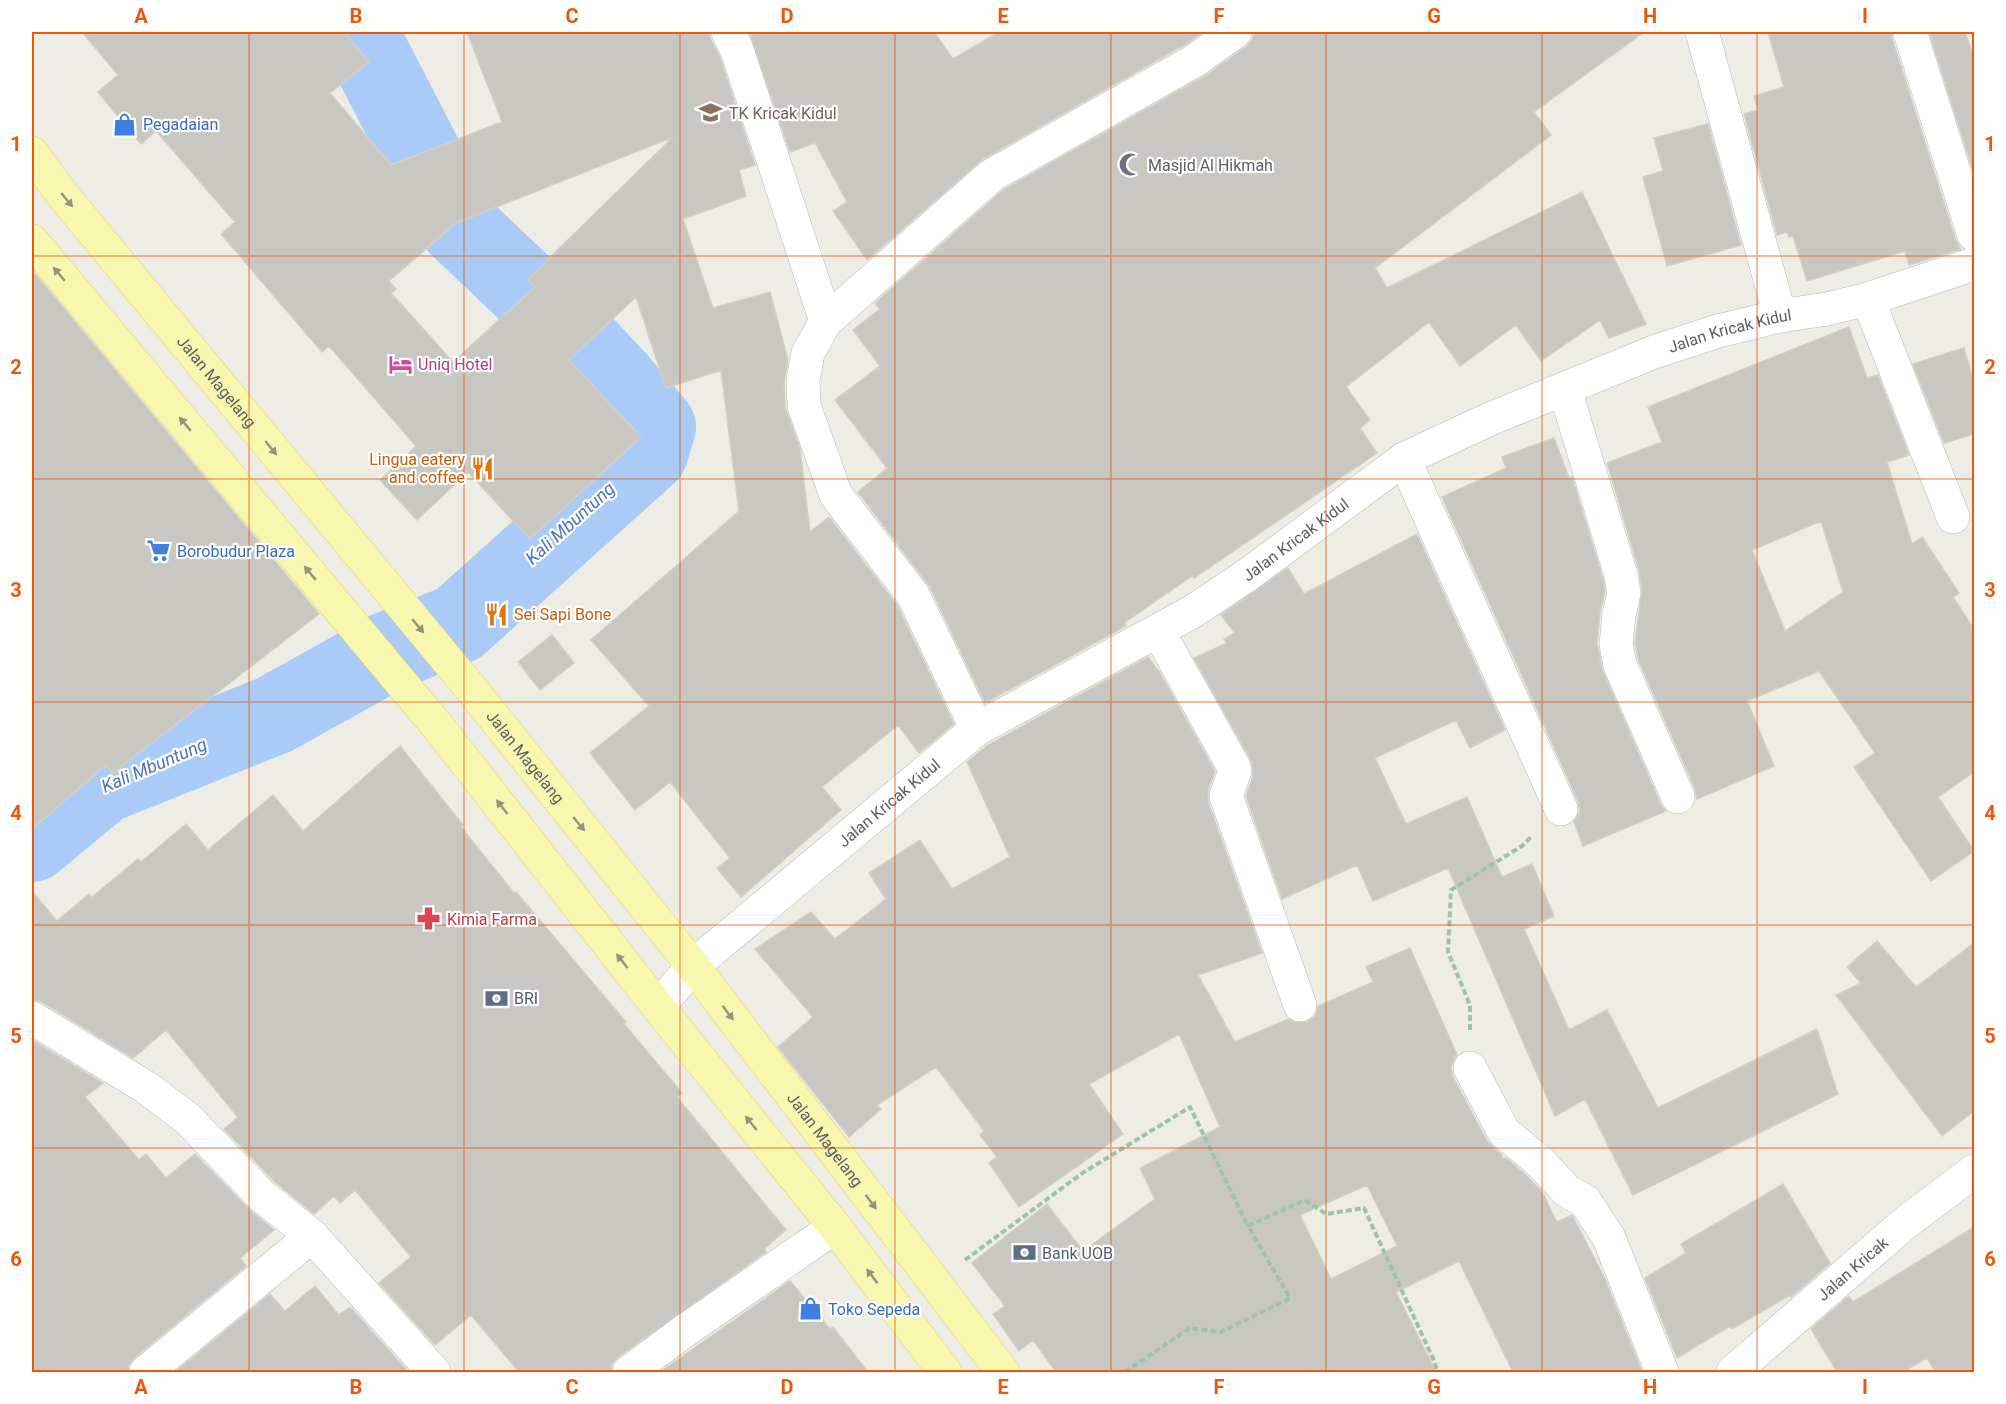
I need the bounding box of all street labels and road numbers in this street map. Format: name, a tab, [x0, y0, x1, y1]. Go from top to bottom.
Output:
street label: Jalan Kricak Kidul	[1666, 305, 1793, 356]
street label: Jalan Magelang	[173, 332, 260, 431]
street label: Jalan Kricak Kidul	[1239, 494, 1352, 585]
street label: Jalan Magelang	[483, 707, 569, 807]
street label: Jalan Kricak Kidul	[834, 755, 944, 851]
street label: Jalan Magelang	[783, 1088, 867, 1190]
street label: Jalan Kricak	[1813, 1232, 1892, 1304]

